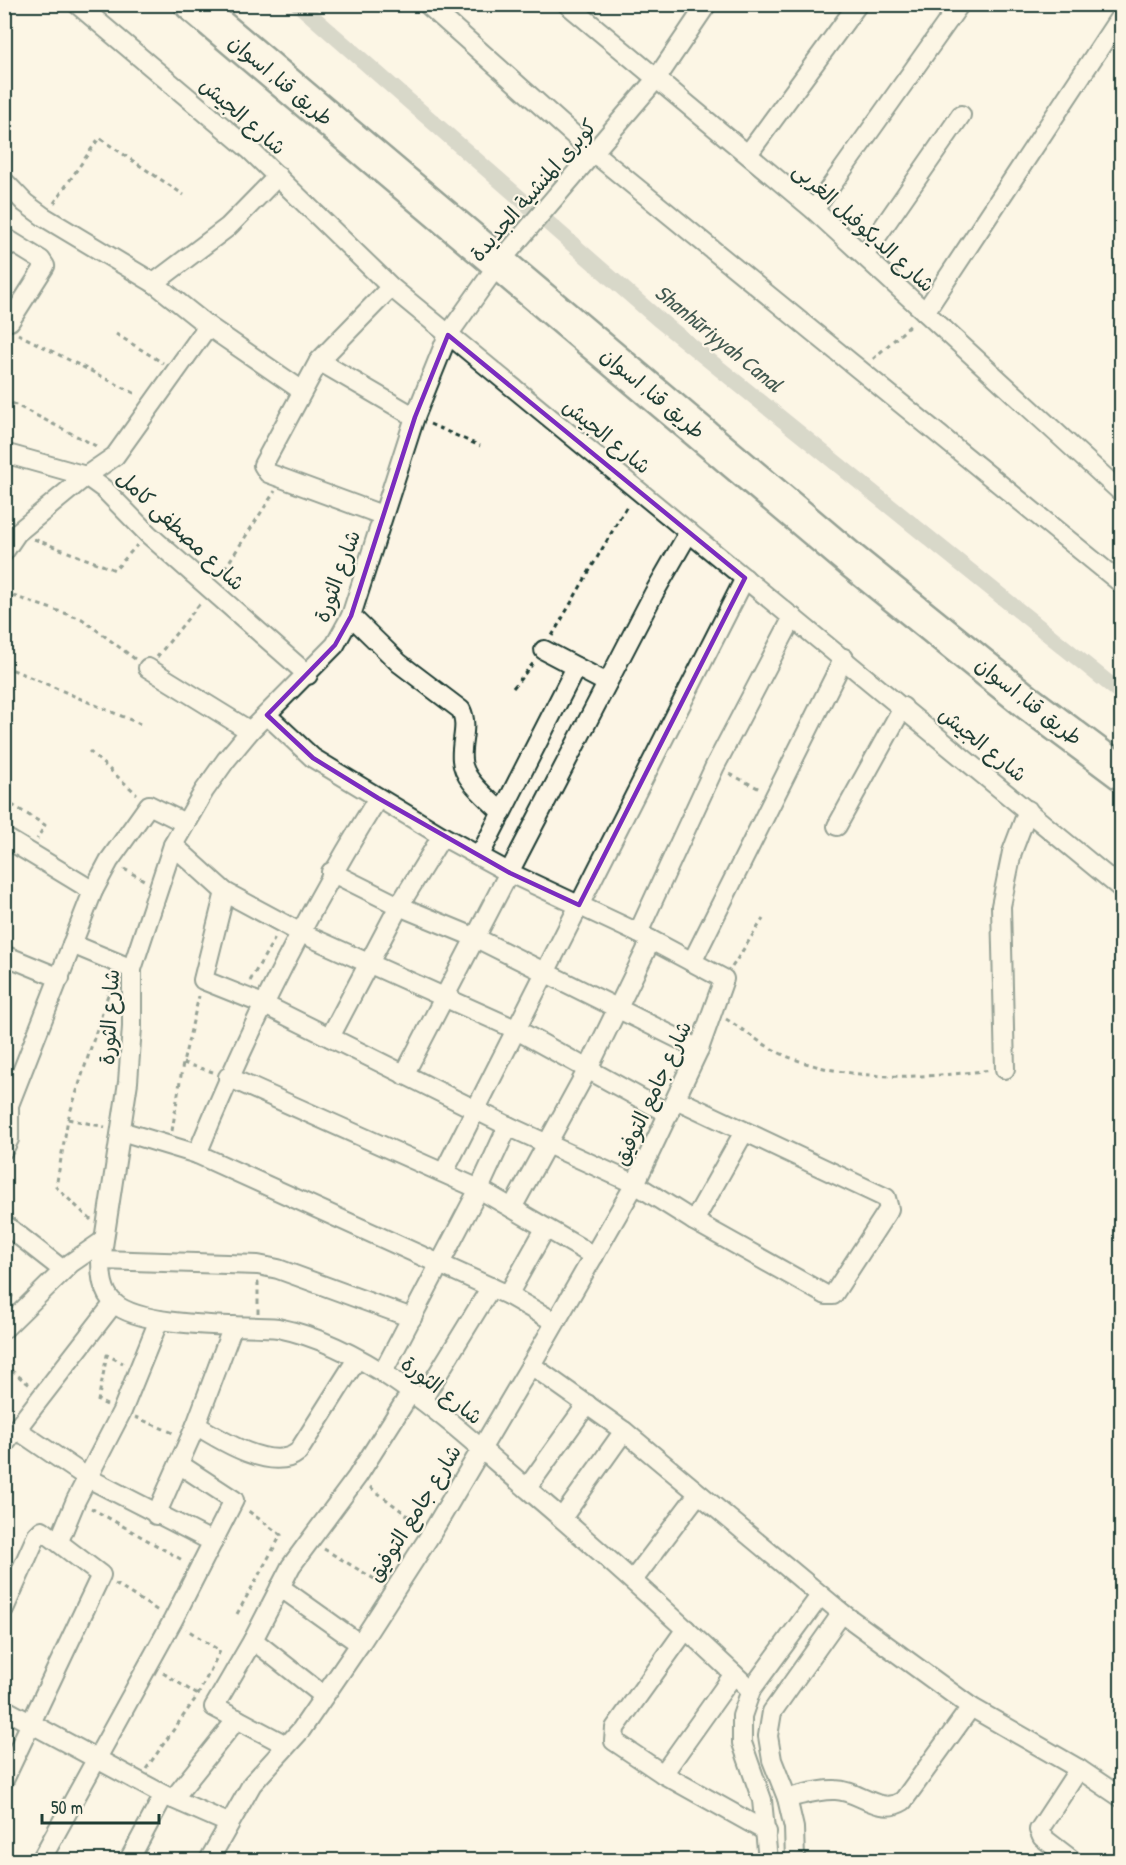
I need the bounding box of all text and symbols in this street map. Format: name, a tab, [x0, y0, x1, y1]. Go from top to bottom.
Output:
street label: طريق قنا, اسوان	[222, 28, 340, 132]
street label: شارع الجيش	[193, 70, 292, 162]
street label: كوبرى المنشية الجديدة	[463, 112, 603, 268]
street label: شارع الديكوفيل الغربى	[786, 155, 941, 299]
water label: Shanhūriyyah Canal	[649, 277, 790, 399]
street label: طريق قنا, اسوان	[594, 341, 712, 445]
street label: شارع الجيش	[556, 392, 657, 481]
street label: شارع مصطفى كامل	[110, 463, 251, 598]
street label: شارع الثورة	[307, 526, 368, 626]
street label: طريق قنا, اسوان	[969, 650, 1089, 752]
street label: شارع الجيش	[932, 700, 1033, 789]
street label: شارع الثورة	[92, 968, 127, 1066]
street label: شارع جامع التوفيق	[606, 1016, 699, 1171]
street label: شارع الثورة	[395, 1349, 489, 1432]
street label: شارع جامع التوفيق	[360, 1439, 469, 1588]
scale bar	[42, 1787, 159, 1825]
text: 50 m	[51, 1795, 83, 1820]

